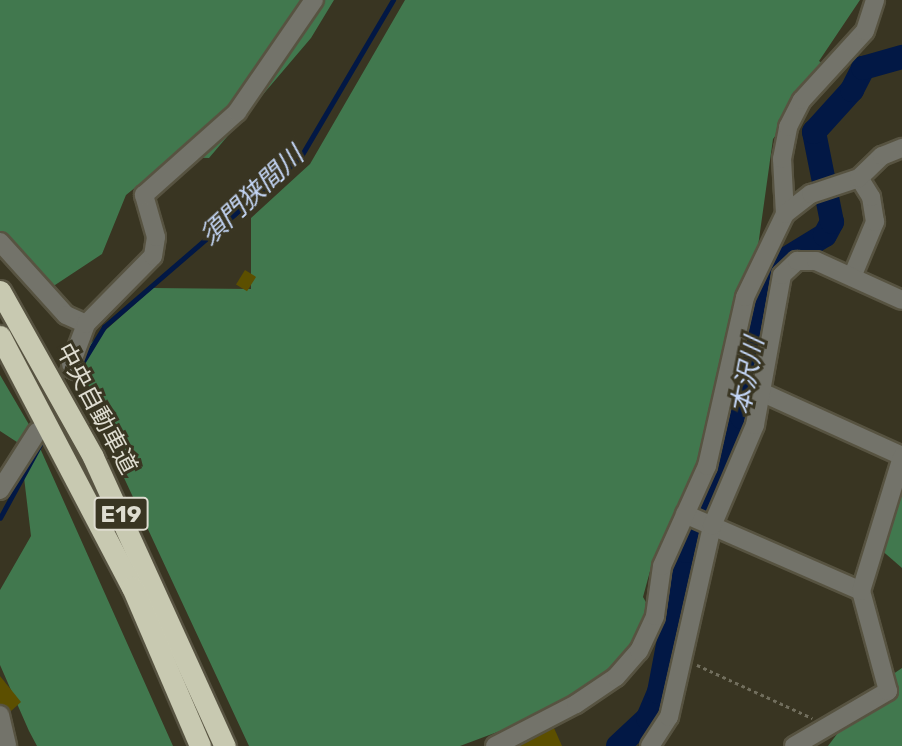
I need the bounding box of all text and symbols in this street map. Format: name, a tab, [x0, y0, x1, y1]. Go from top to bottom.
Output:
water label: 須門狭間川	[194, 140, 310, 252]
water label: 本沢川	[725, 335, 771, 417]
street label: 中央自動車道	[49, 339, 143, 479]
road number: E19	[93, 494, 149, 534]

